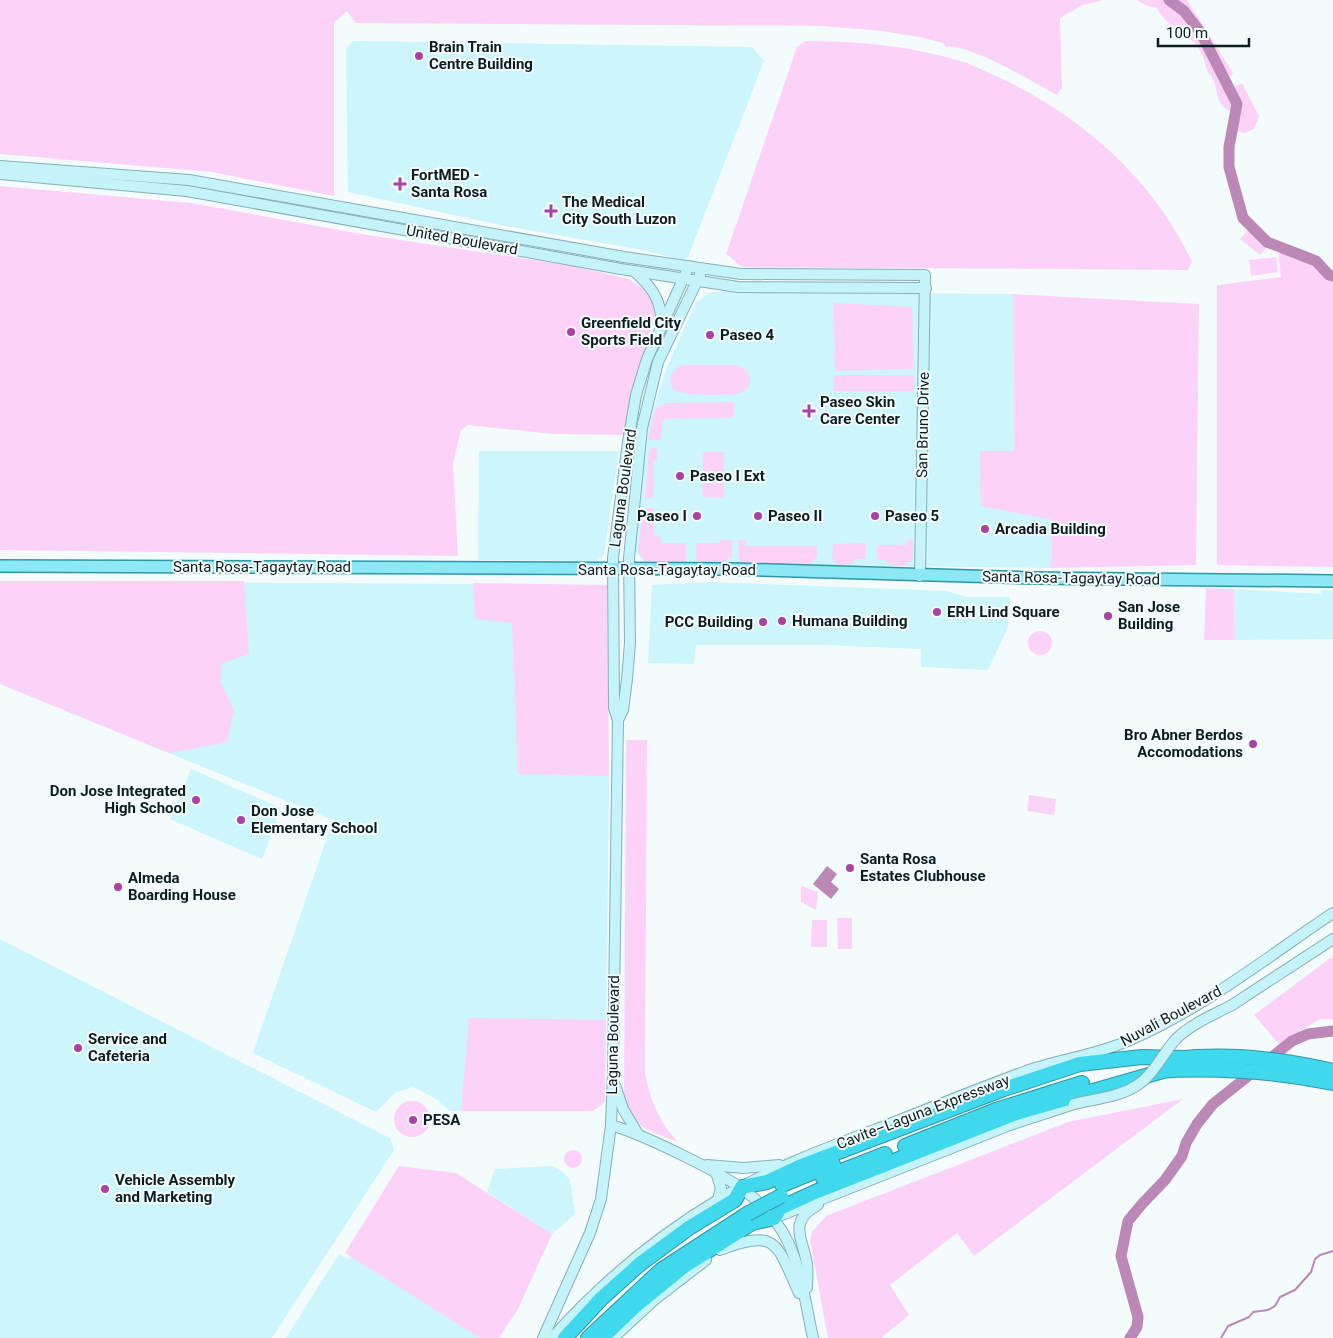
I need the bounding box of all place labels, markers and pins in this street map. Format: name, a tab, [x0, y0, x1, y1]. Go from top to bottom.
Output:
place label: Brain Train Centre Building	[429, 38, 533, 73]
marker: Brain Train Centre Building	[413, 50, 425, 62]
place label: FortMED - Santa Rosa	[411, 166, 487, 201]
marker: FortMED - Santa Rosa	[393, 177, 407, 191]
place label: The Medical City South Luzon	[562, 193, 676, 228]
marker: The Medical City South Luzon	[544, 204, 558, 218]
place label: Greenfield City Sports Field	[581, 314, 681, 349]
marker: Greenfield City Sports Field	[565, 326, 577, 338]
place label: Paseo 4	[720, 326, 775, 344]
marker: Paseo 4	[704, 329, 716, 341]
place label: Paseo Skin Care Center	[820, 393, 901, 428]
marker: Paseo Skin Care Center	[802, 404, 816, 418]
place label: Paseo I Ext	[690, 467, 765, 485]
marker: Paseo I Ext	[674, 470, 686, 482]
place label: Paseo I	[637, 507, 687, 525]
place label: Paseo II	[768, 507, 822, 525]
place label: Paseo 5	[885, 507, 939, 525]
marker: Paseo I	[691, 510, 703, 522]
marker: Paseo II	[752, 510, 764, 522]
marker: Paseo 5	[869, 510, 881, 522]
place label: Arcadia Building	[995, 520, 1106, 538]
marker: Arcadia Building	[979, 523, 991, 535]
place label: San Jose Building	[1118, 598, 1180, 633]
place label: ERH Lind Square	[947, 603, 1060, 621]
marker: ERH Lind Square	[931, 606, 943, 618]
marker: San Jose Building	[1102, 610, 1114, 622]
place label: Humana Building	[792, 612, 907, 630]
place label: PCC Building	[665, 613, 753, 631]
marker: Humana Building	[776, 615, 788, 627]
marker: PCC Building	[757, 616, 769, 628]
place label: Bro Abner Berdos Accomodations	[1124, 726, 1243, 761]
marker: Bro Abner Berdos Accomodations	[1247, 738, 1259, 750]
place label: Don Jose Integrated High School	[50, 782, 186, 817]
marker: Don Jose Integrated High School	[190, 794, 202, 806]
place label: Don Jose Elementary School	[251, 802, 377, 837]
marker: Don Jose Elementary School	[235, 814, 247, 826]
place label: Santa Rosa Estates Clubhouse	[860, 850, 986, 885]
marker: Santa Rosa Estates Clubhouse	[844, 862, 856, 874]
place label: Almeda Boarding House	[128, 869, 236, 904]
marker: Almeda Boarding House	[112, 881, 124, 893]
place label: Service and Cafeteria	[88, 1030, 167, 1065]
marker: Service and Cafeteria	[72, 1042, 84, 1054]
place label: PESA	[423, 1111, 461, 1129]
marker: PESA	[407, 1114, 419, 1126]
place label: Vehicle Assembly and Marketing	[115, 1171, 236, 1206]
marker: Vehicle Assembly and Marketing	[99, 1183, 111, 1195]

